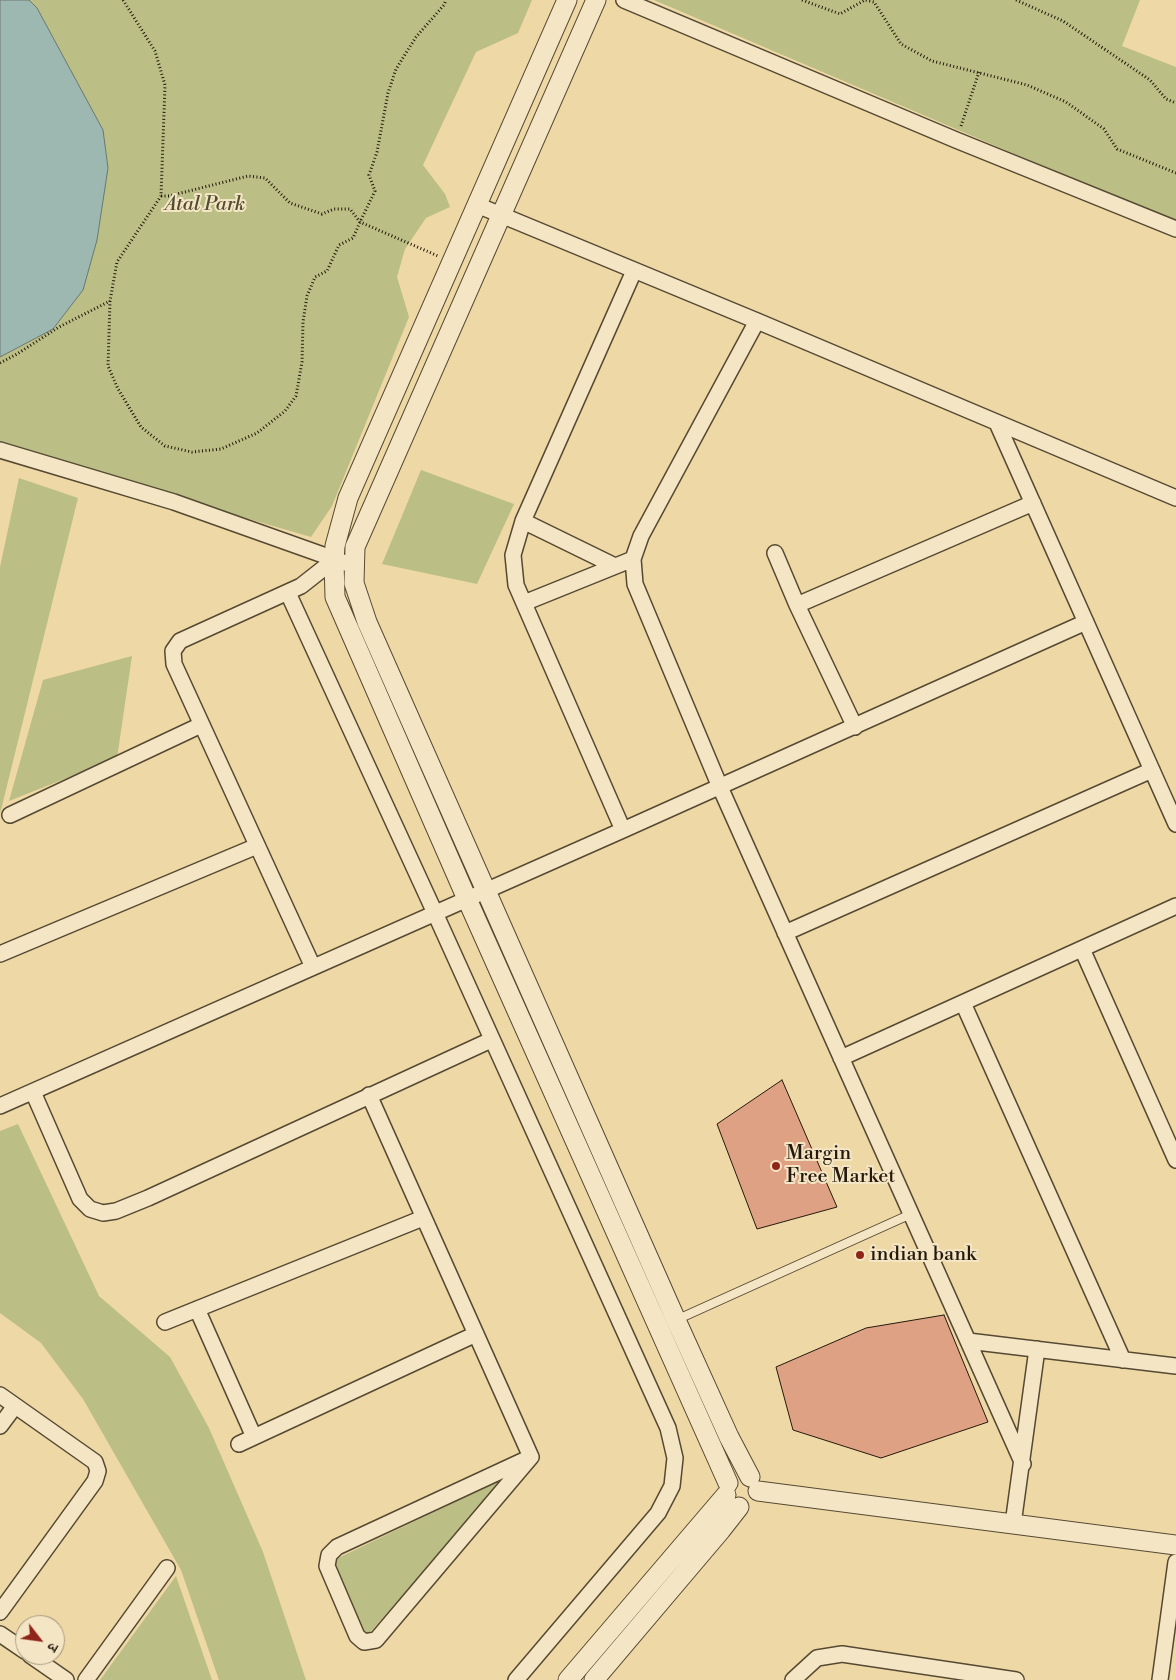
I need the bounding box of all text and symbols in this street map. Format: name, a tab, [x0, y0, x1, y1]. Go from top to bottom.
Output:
park label: Atal Park	[165, 193, 245, 217]
place label: Margin Free Market	[786, 1142, 895, 1189]
marker: Margin Free Market	[770, 1160, 782, 1172]
place label: indian bank	[870, 1243, 977, 1267]
marker: indian bank	[854, 1249, 866, 1261]
north arrow	[15, 1615, 65, 1665]
text: उ	[43, 1639, 62, 1655]

